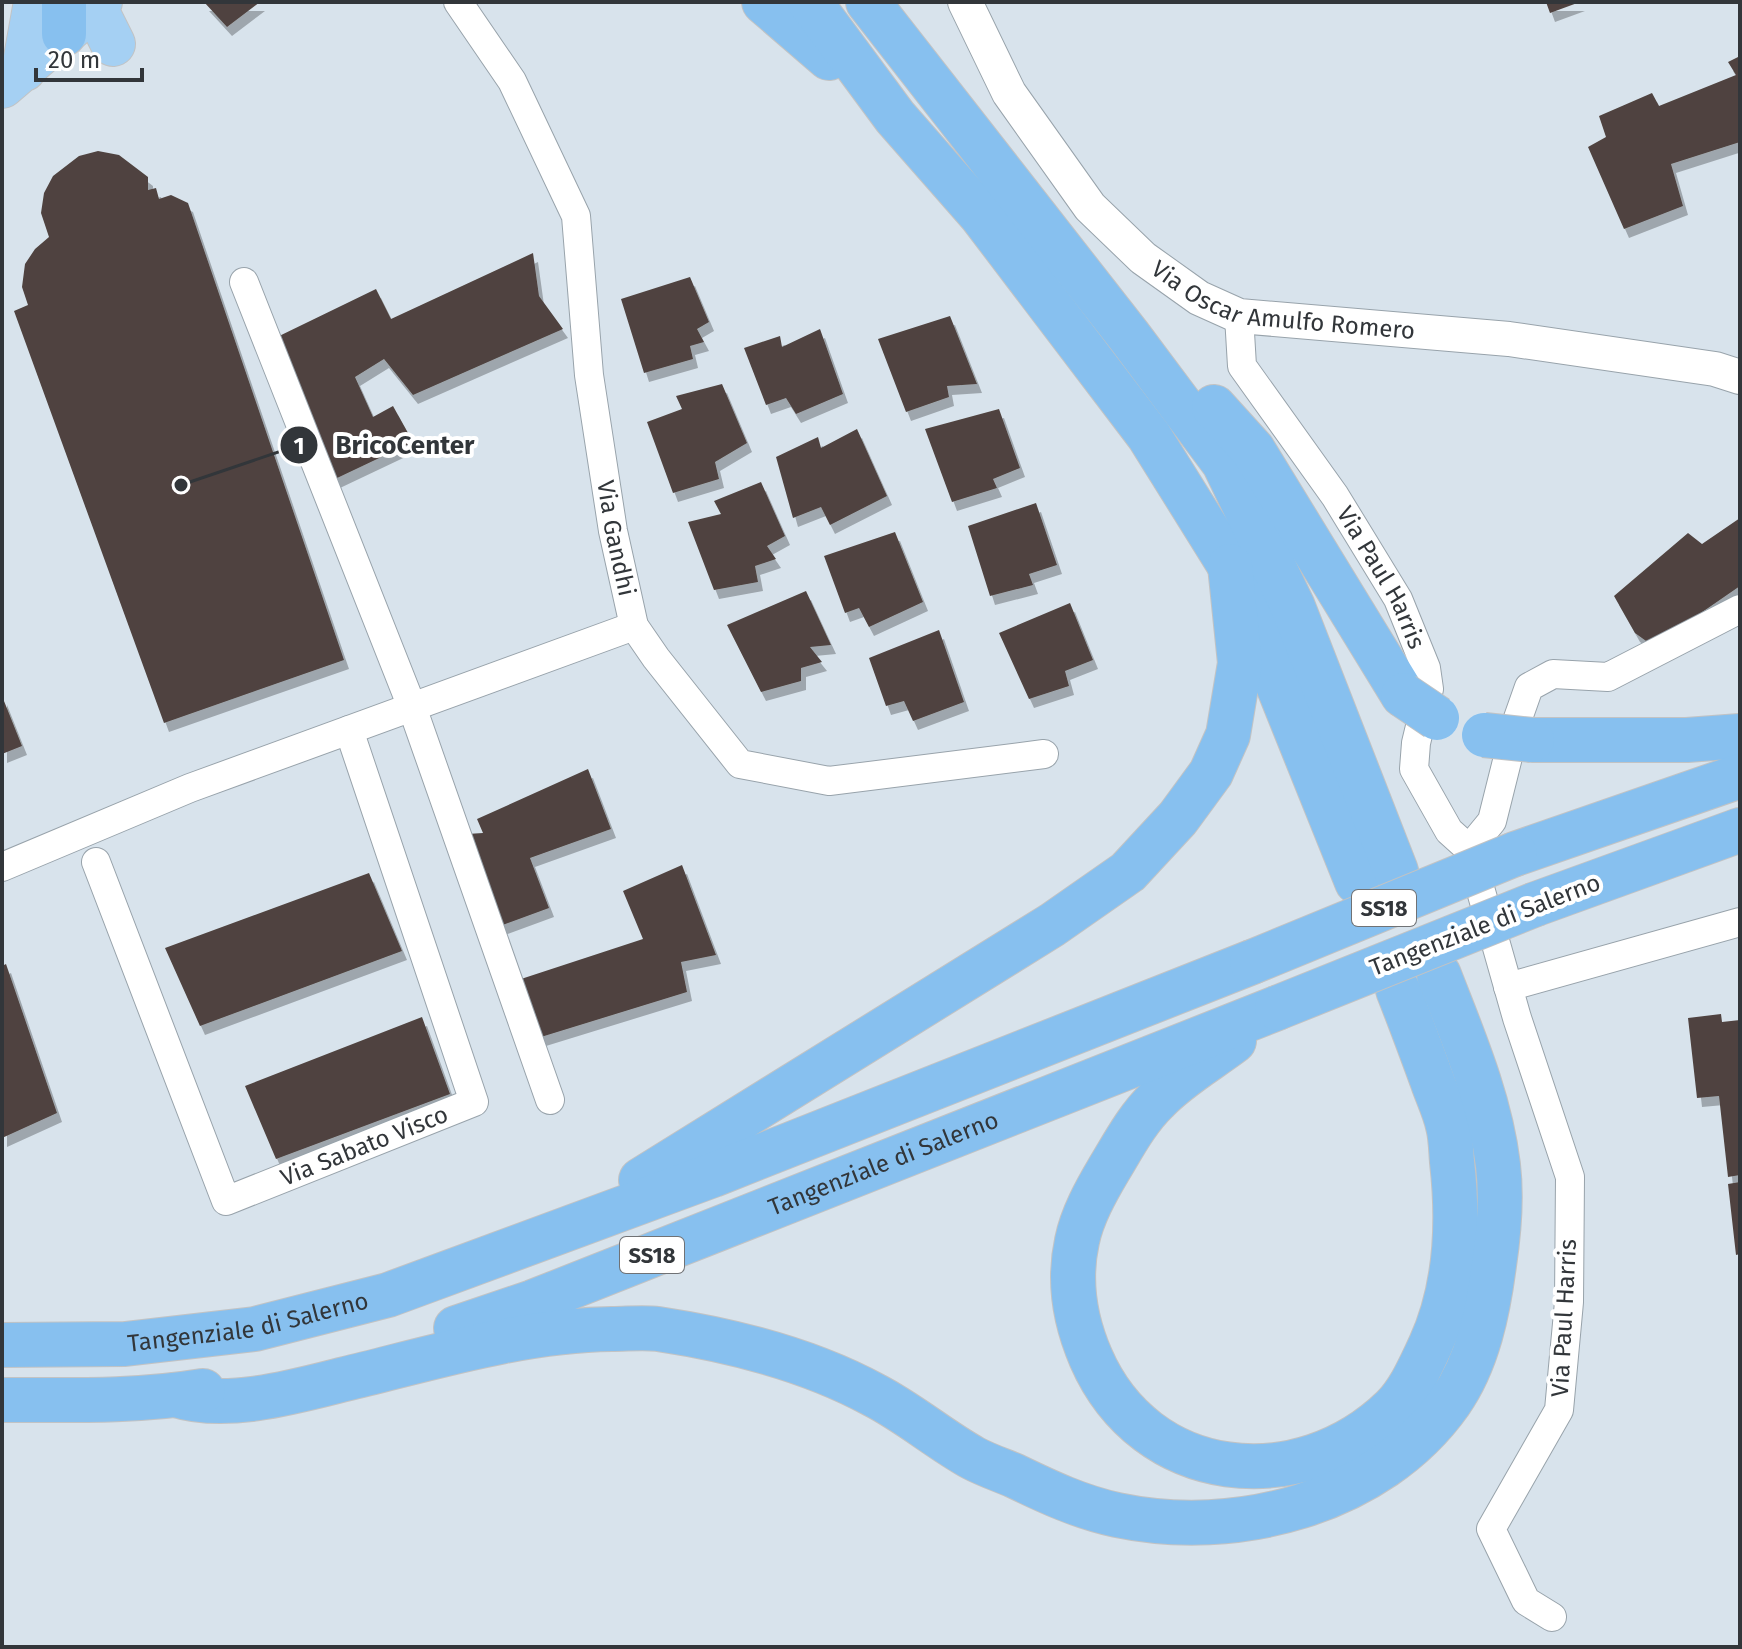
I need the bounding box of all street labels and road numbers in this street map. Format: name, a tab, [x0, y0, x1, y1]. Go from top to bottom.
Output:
street label: Via Oscar Amulfo Romero	[1146, 255, 1416, 345]
street label: Via Gandhi	[591, 478, 641, 599]
street label: Via Paul Harris	[1331, 501, 1431, 653]
street label: Tangenziale di Salerno	[1366, 868, 1604, 982]
road number: SS18	[1352, 890, 1416, 926]
street label: Via Sabato Visco	[276, 1100, 452, 1192]
street label: Tangenziale di Salerno	[764, 1106, 1002, 1222]
road number: SS18	[620, 1237, 684, 1273]
street label: Via Paul Harris	[1546, 1238, 1582, 1398]
street label: Tangenziale di Salerno	[126, 1287, 371, 1358]

